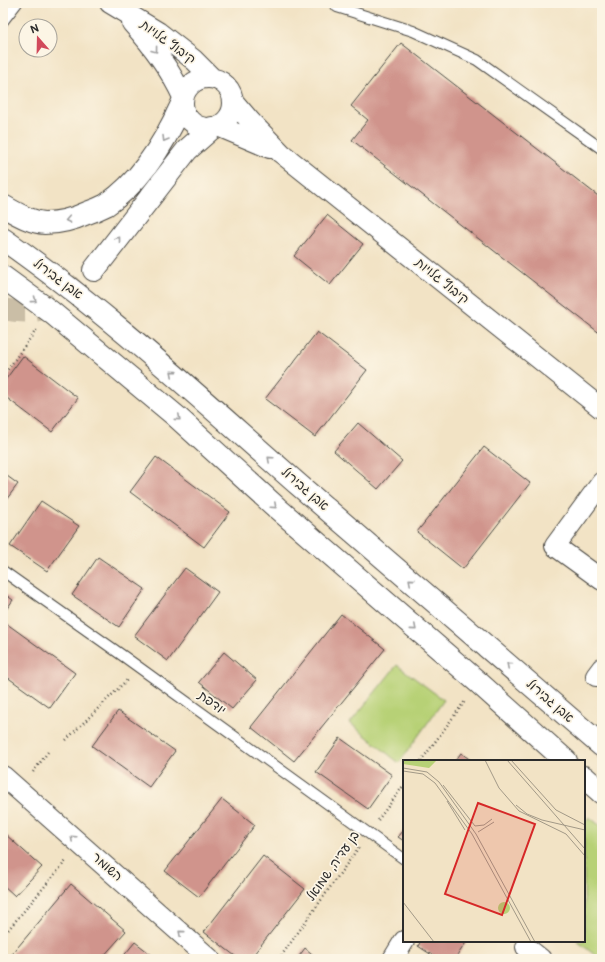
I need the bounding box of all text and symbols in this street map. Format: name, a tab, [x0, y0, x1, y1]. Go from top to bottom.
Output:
street label: קיבוץ גלויות	[136, 16, 199, 67]
north arrow	[18, 18, 58, 58]
text: N	[29, 22, 41, 37]
one-way arrow	[150, 45, 157, 52]
one-way arrow	[162, 135, 169, 142]
one-way arrow	[65, 215, 72, 223]
one-way arrow	[113, 237, 120, 244]
street label: קיבוץ גלויות	[411, 254, 472, 307]
street label: אבן גבירול	[30, 255, 86, 303]
one-way arrow	[30, 295, 37, 302]
one-way arrow	[170, 371, 177, 378]
one-way arrow	[173, 414, 181, 421]
one-way arrow	[267, 456, 275, 464]
street label: אבן גבירול	[278, 464, 332, 514]
one-way arrow	[269, 501, 277, 508]
one-way arrow	[408, 578, 416, 585]
one-way arrow	[410, 623, 417, 630]
one-way arrow	[507, 663, 514, 670]
street label: אבן גבירול	[523, 676, 577, 726]
street label: יודפת	[194, 687, 229, 719]
inset map	[403, 760, 585, 942]
street label: בן עדיה, שמואל	[303, 828, 363, 904]
one-way arrow	[70, 835, 78, 842]
street label: השומר	[88, 849, 126, 885]
one-way arrow	[178, 931, 186, 938]

